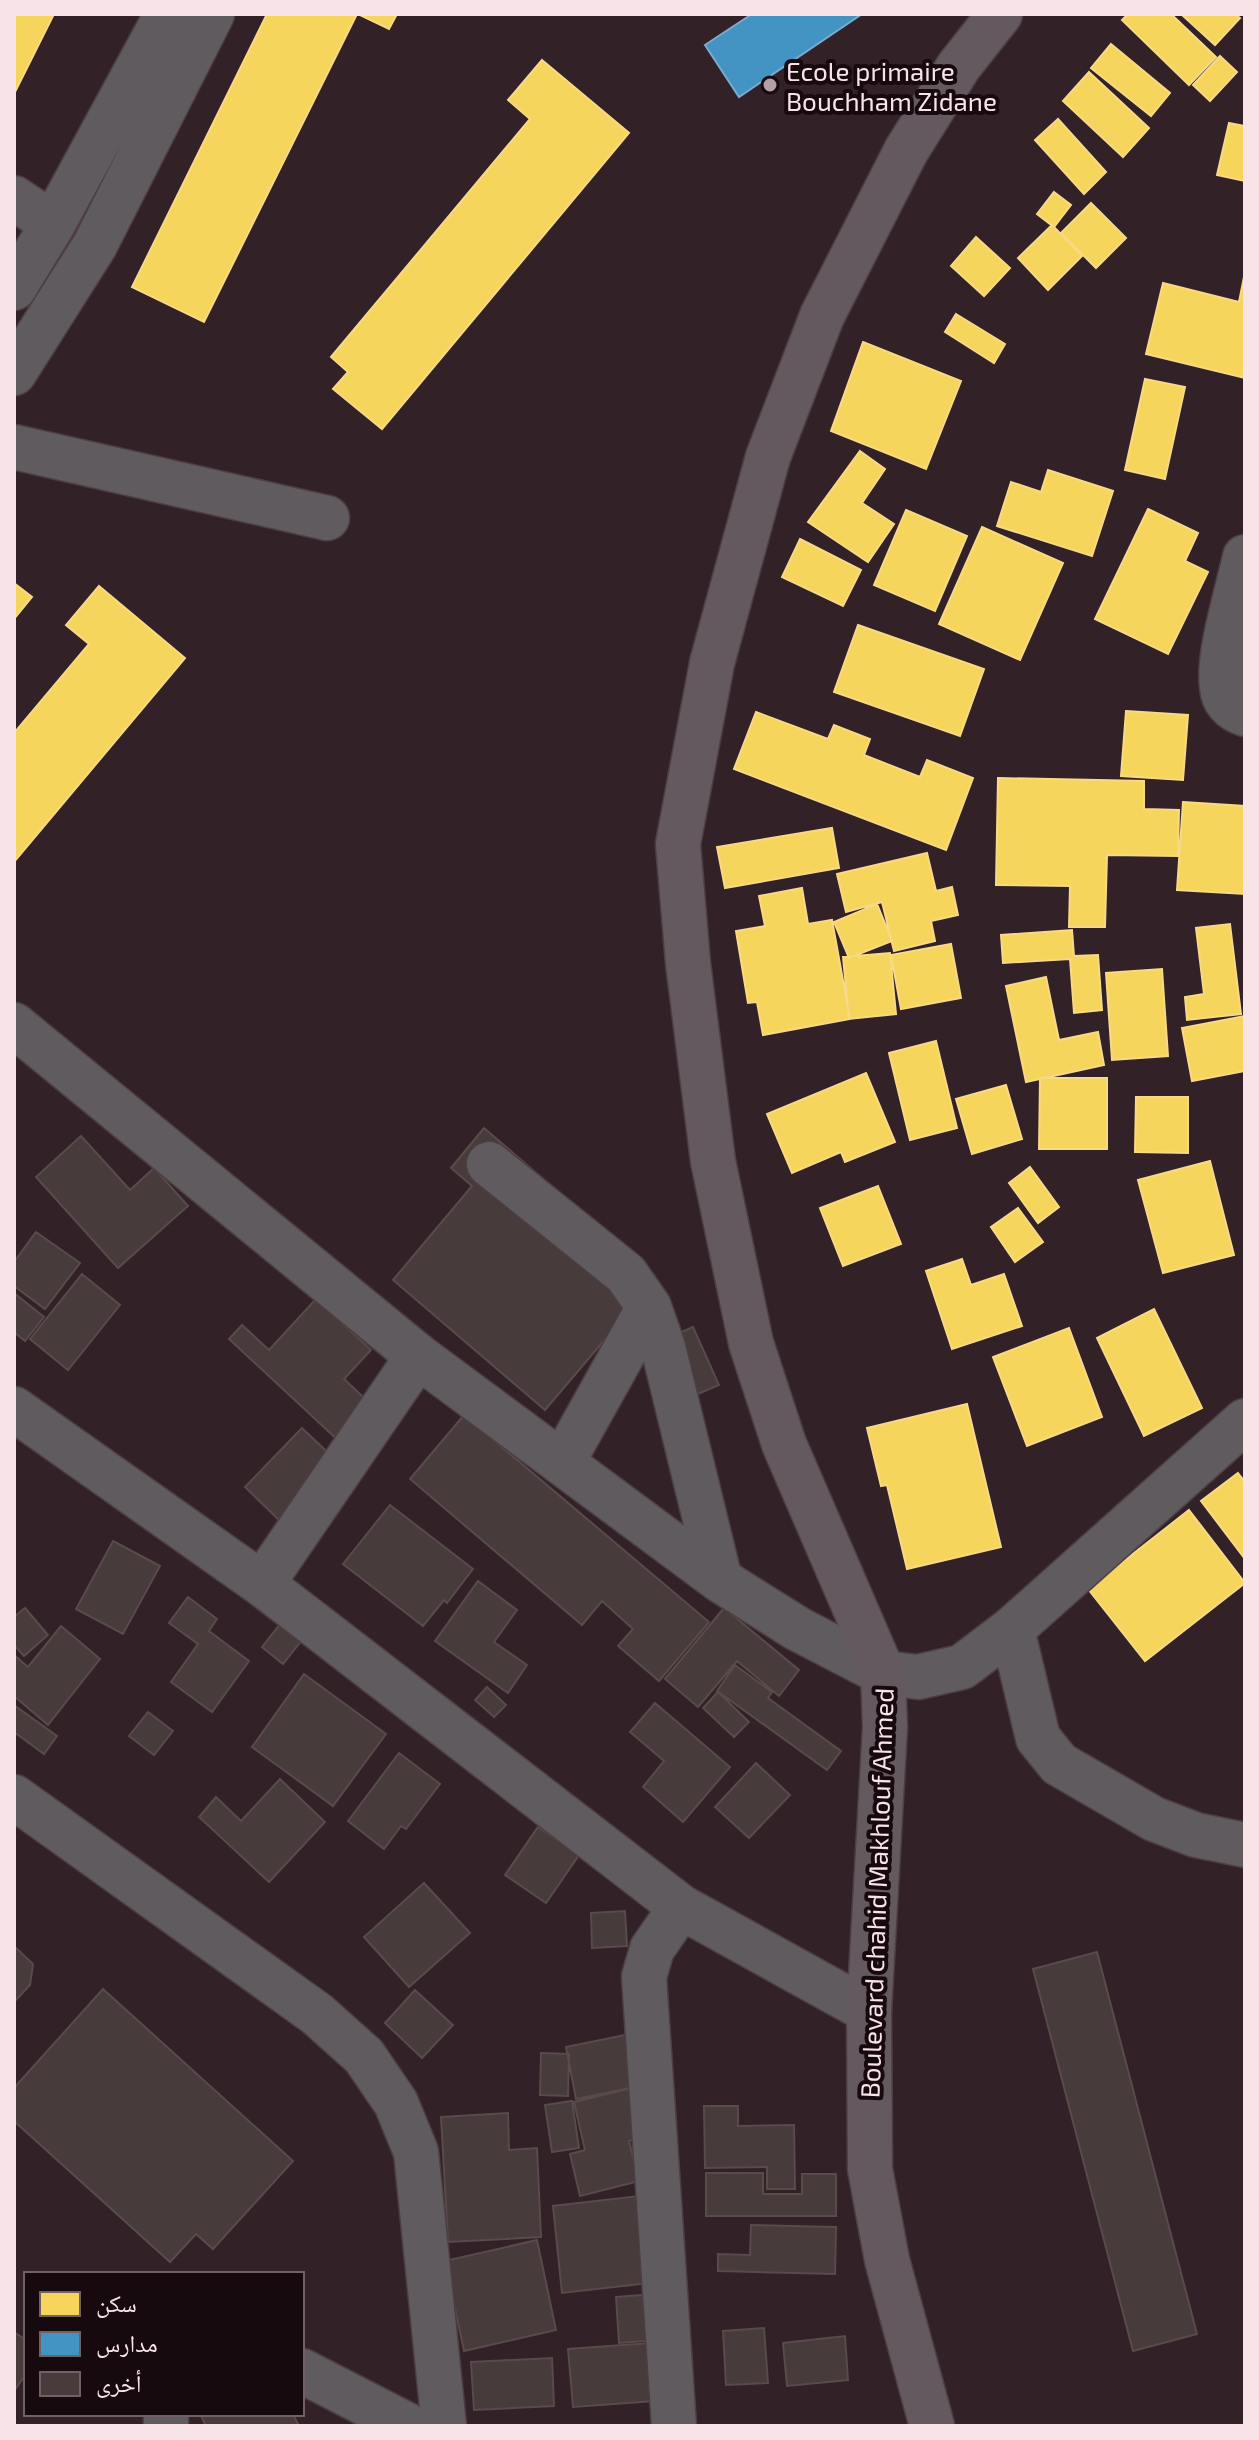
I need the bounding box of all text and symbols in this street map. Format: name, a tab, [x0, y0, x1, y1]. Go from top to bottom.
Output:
place label: Ecole primaire Bouchham Zidane	[786, 55, 997, 116]
marker: Ecole primaire Bouchham Zidane	[761, 76, 779, 94]
street label: Boulevard chahid Makhlouf Ahmed	[853, 1687, 899, 2099]
legend	[24, 2272, 304, 2416]
text: سكن	[96, 2288, 137, 2318]
text: مدارس	[96, 2328, 158, 2358]
text: أخرى	[96, 2368, 142, 2398]

